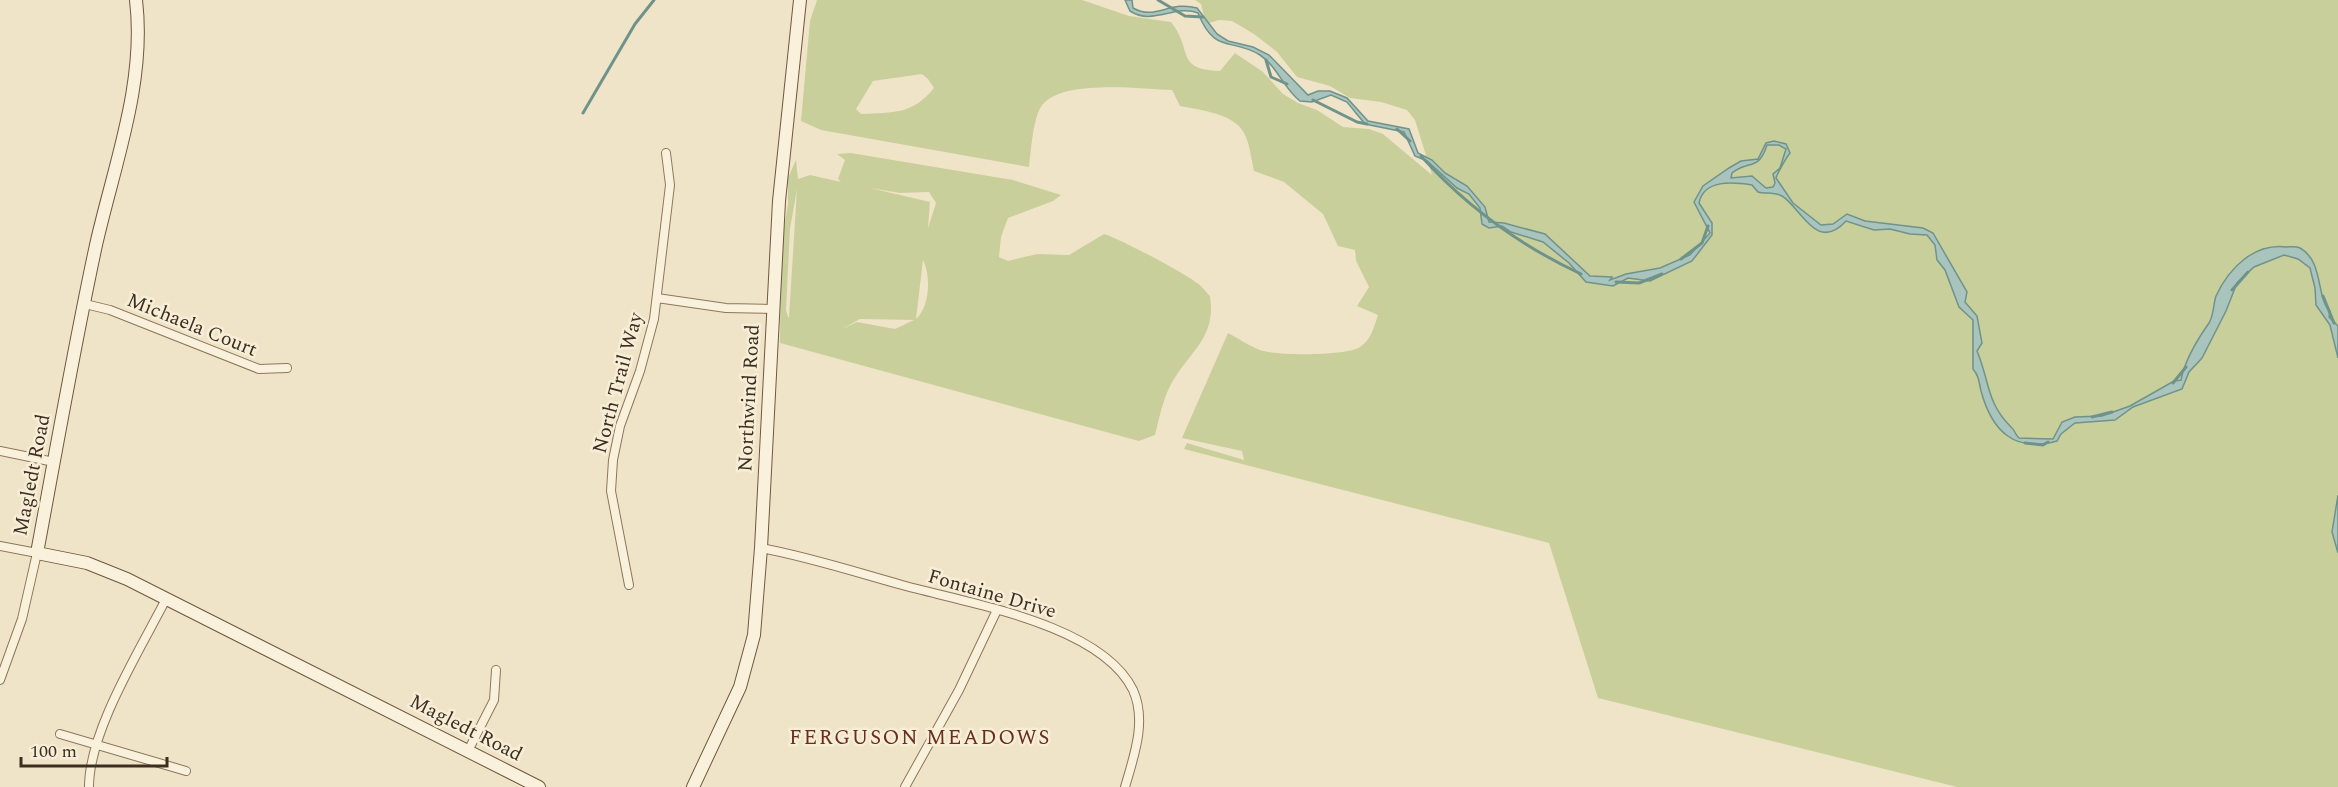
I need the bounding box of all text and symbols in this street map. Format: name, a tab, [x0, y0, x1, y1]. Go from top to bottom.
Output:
street label: Michaela Court	[122, 285, 262, 365]
street label: North Trail Way	[585, 308, 652, 457]
street label: Northwind Road	[730, 324, 768, 472]
street label: Magledt Road	[5, 412, 59, 538]
street label: Fontaine Drive	[924, 561, 1060, 627]
street label: Magledt Road	[404, 687, 528, 769]
district label: FERGUSON MEADOWS	[789, 722, 1051, 754]
scale bar	[21, 730, 166, 768]
text: 100 m	[30, 738, 77, 765]

